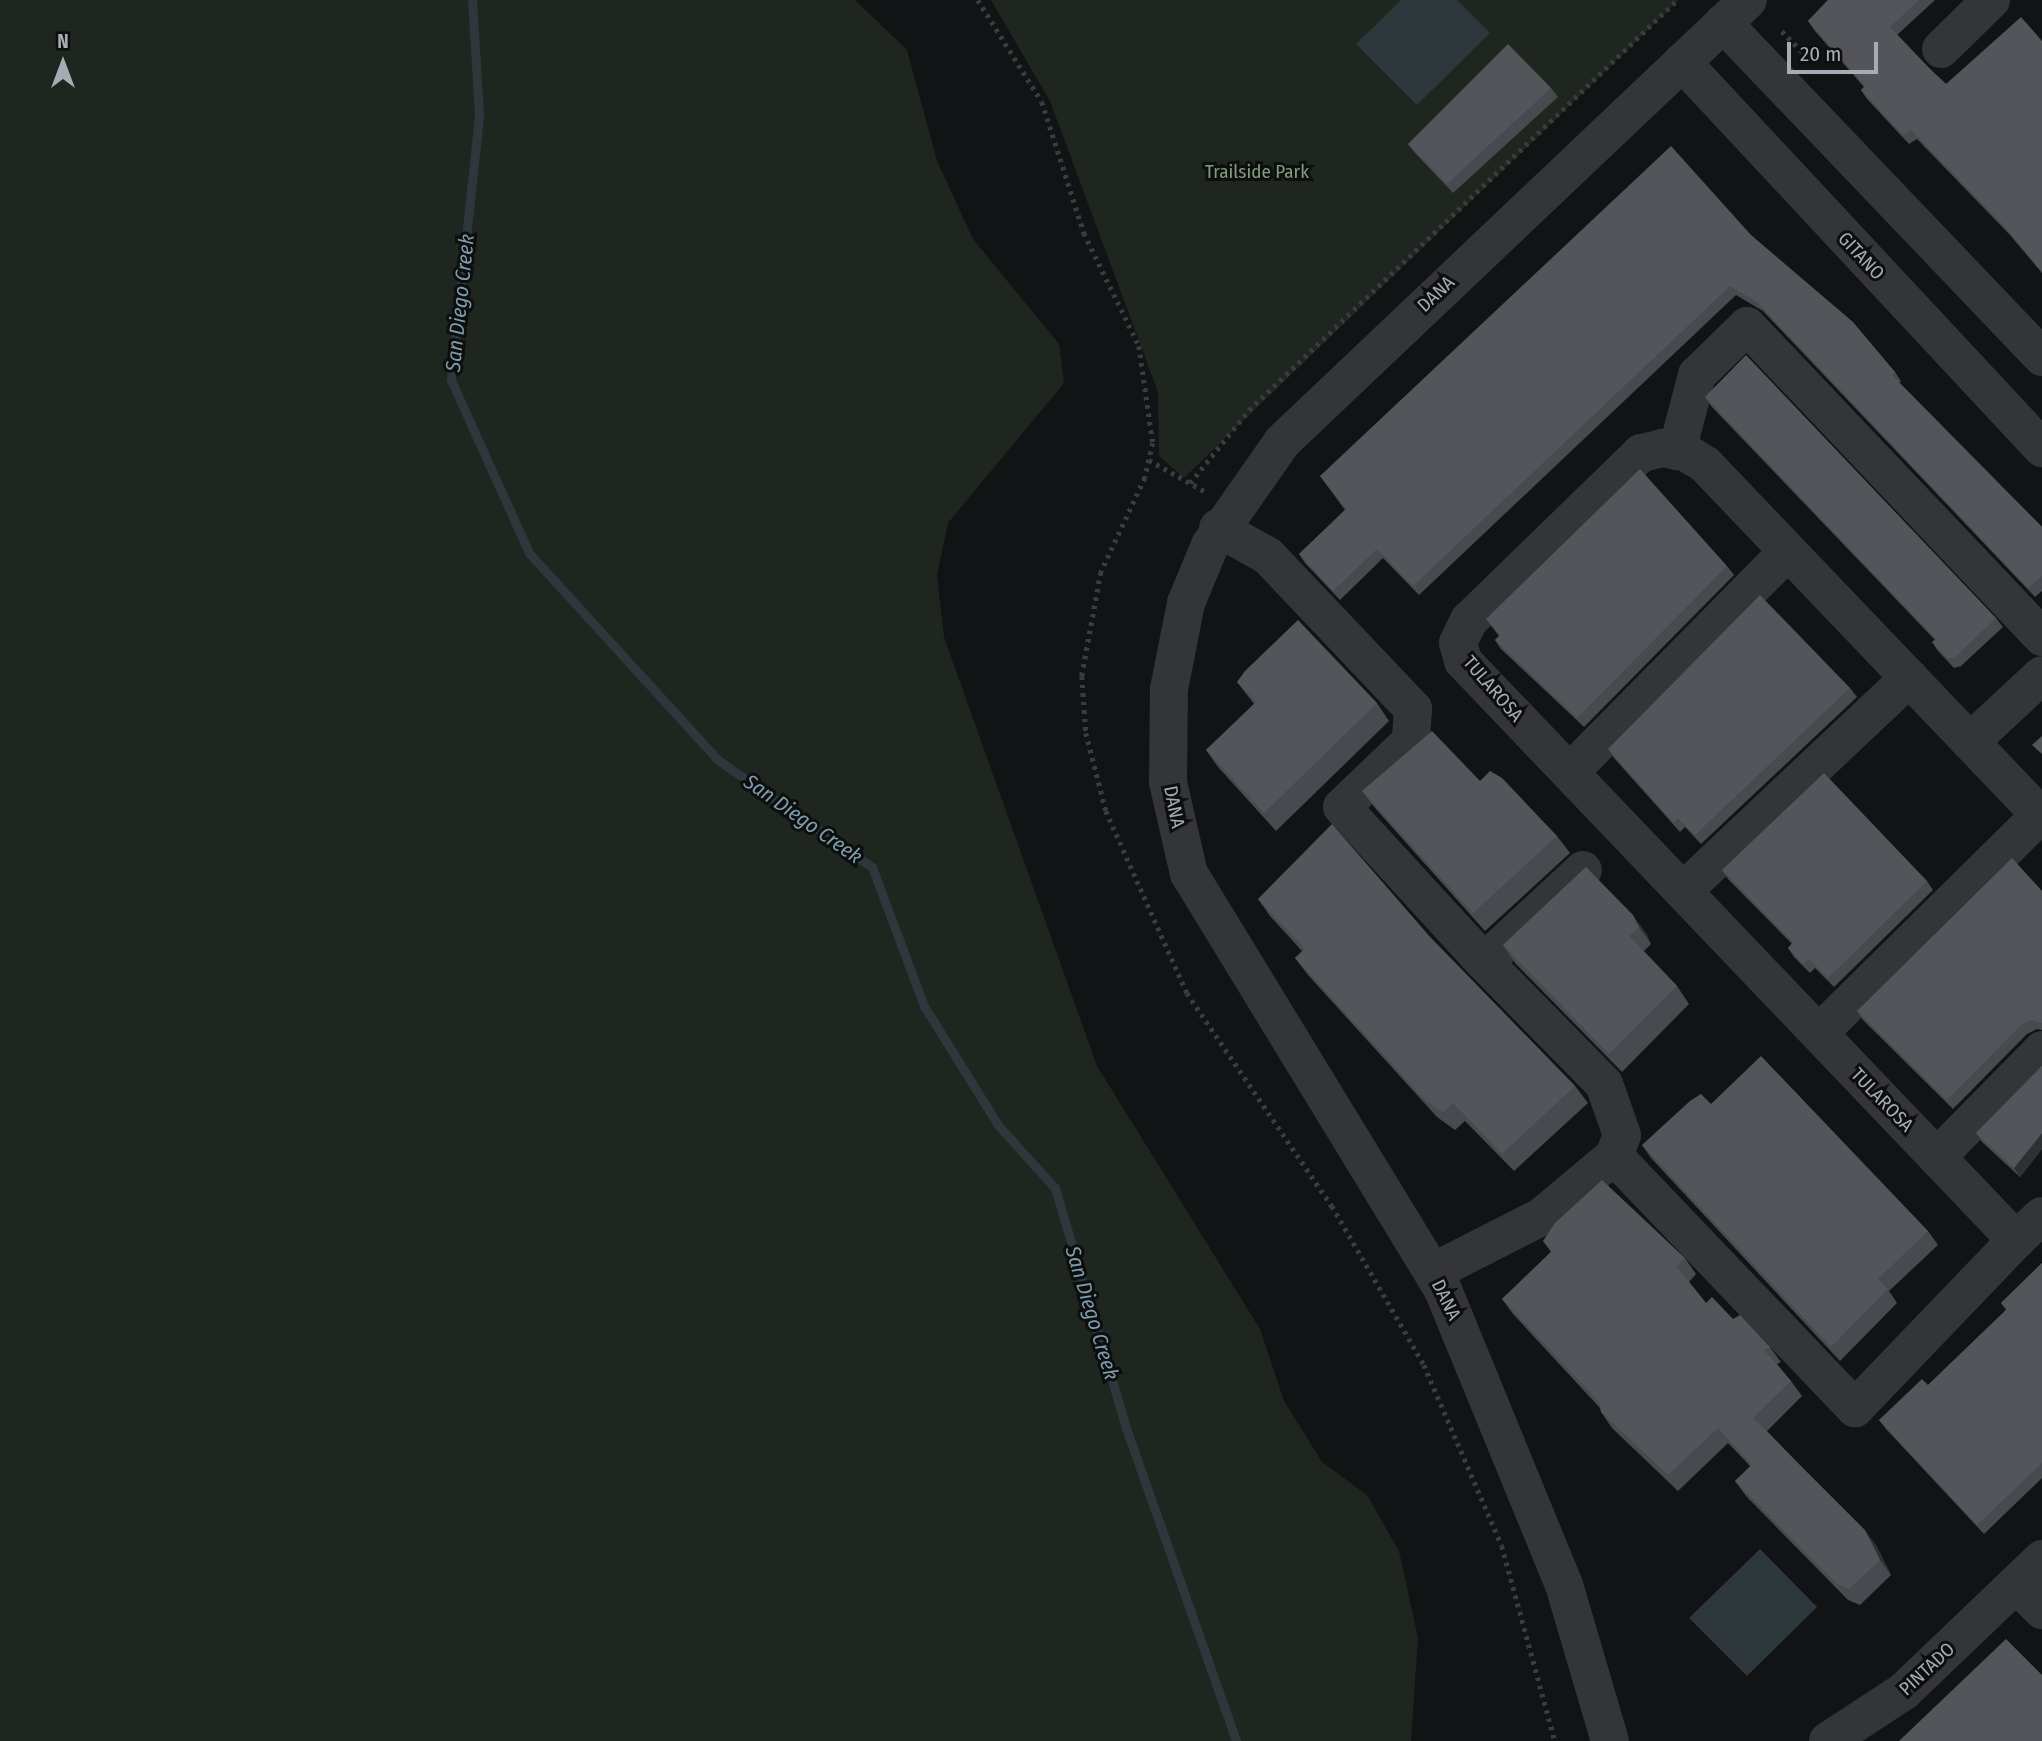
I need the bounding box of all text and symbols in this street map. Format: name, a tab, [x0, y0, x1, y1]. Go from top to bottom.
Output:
north arrow	[28, 28, 98, 98]
scale bar	[1790, 28, 1881, 72]
text: N	[57, 30, 69, 53]
text: 20 m	[1800, 41, 1841, 67]
park label: Trailside Park	[1205, 161, 1309, 183]
street label: GITANO	[1833, 227, 1889, 285]
water label: San Diego Creek	[440, 233, 480, 373]
street label: DANA	[1413, 271, 1459, 317]
street label: TULAROSA	[1458, 651, 1528, 727]
water label: San Diego Creek	[739, 769, 867, 869]
street label: DANA	[1159, 784, 1189, 830]
street label: TULAROSA	[1846, 1063, 1918, 1137]
water label: San Diego Creek	[1060, 1243, 1124, 1383]
street label: DANA	[1426, 1276, 1466, 1324]
street label: PINTADO	[1895, 1638, 1959, 1700]

